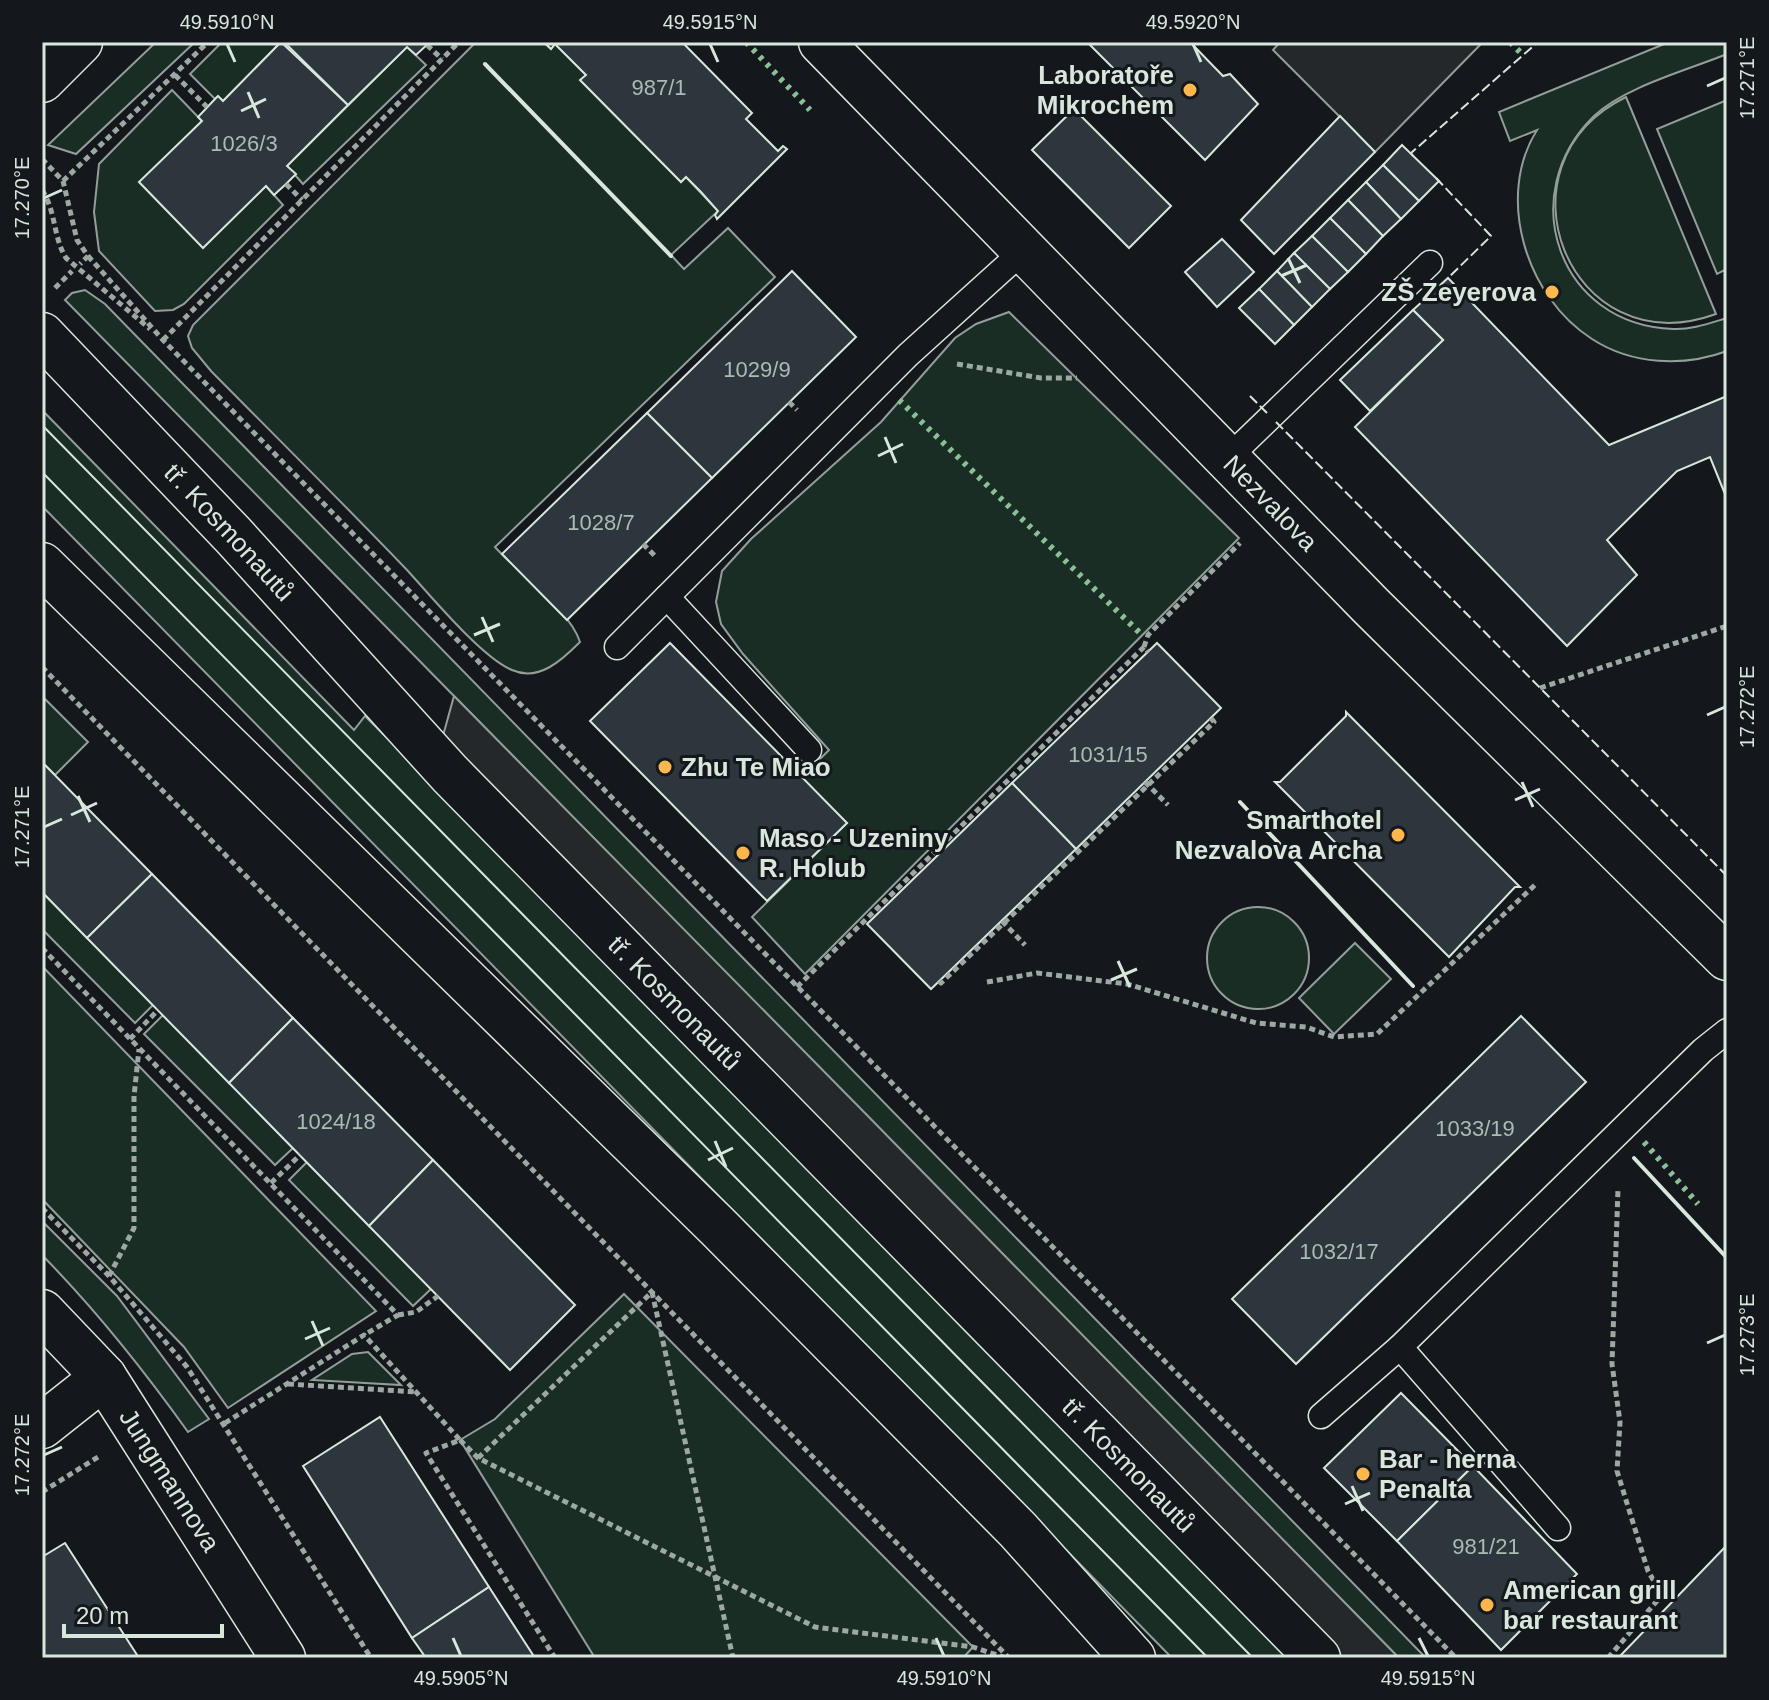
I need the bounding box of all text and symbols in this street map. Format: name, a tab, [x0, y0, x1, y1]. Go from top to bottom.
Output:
text: 49.5910°N	[180, 11, 274, 33]
text: 49.5915°N	[663, 11, 757, 33]
text: 49.5920°N	[1146, 11, 1240, 33]
text: 17.271°E	[1736, 37, 1758, 119]
place label: Laboratoře Mikrochem	[1037, 60, 1174, 120]
house number: 987/1	[631, 75, 687, 100]
marker: Laboratoře Mikrochem	[1181, 81, 1199, 99]
house number: 1026/3	[210, 131, 278, 156]
text: 17.270°E	[11, 157, 33, 239]
place label: ZŠ Zeyerova	[1381, 277, 1537, 307]
marker: ZŠ Zeyerova	[1543, 283, 1561, 301]
house number: 1029/9	[723, 357, 791, 382]
street label: Nezvalova	[1217, 449, 1324, 557]
street label: tř. Kosmonautů	[158, 458, 300, 607]
house number: 1028/7	[567, 510, 635, 535]
text: 17.272°E	[1736, 666, 1758, 748]
house number: 1031/15	[1068, 742, 1148, 767]
place label: Zhu Te Miao	[681, 752, 831, 782]
marker: Zhu Te Miao	[656, 758, 674, 776]
text: 17.271°E	[11, 786, 33, 868]
place label: Smarthotel Nezvalova Archa	[1175, 805, 1383, 865]
place label: Maso - Uzeniny R. Holub	[759, 823, 949, 883]
marker: Smarthotel Nezvalova Archa	[1389, 826, 1407, 844]
marker: Maso - Uzeniny R. Holub	[734, 844, 752, 862]
street label: tř. Kosmonautů	[602, 929, 747, 1076]
house number: 1024/18	[296, 1109, 376, 1134]
house number: 1033/19	[1435, 1116, 1515, 1141]
house number: 1032/17	[1299, 1239, 1379, 1264]
text: 17.273°E	[1736, 1294, 1758, 1376]
street label: tř. Kosmonautů	[1056, 1392, 1201, 1539]
street label: Jungmannova	[113, 1403, 226, 1557]
text: 17.272°E	[11, 1414, 33, 1496]
place label: Bar - herna Penalta	[1379, 1444, 1517, 1504]
marker: Bar - herna Penalta	[1354, 1465, 1372, 1483]
house number: 981/21	[1452, 1534, 1520, 1559]
place label: American grill bar restaurant	[1503, 1575, 1678, 1635]
scale bar	[64, 1588, 222, 1638]
marker: American grill bar restaurant	[1478, 1596, 1496, 1614]
text: 20 m	[76, 1602, 129, 1629]
text: 49.5905°N	[414, 1667, 508, 1689]
text: 49.5910°N	[897, 1667, 991, 1689]
text: 49.5915°N	[1381, 1667, 1475, 1689]

